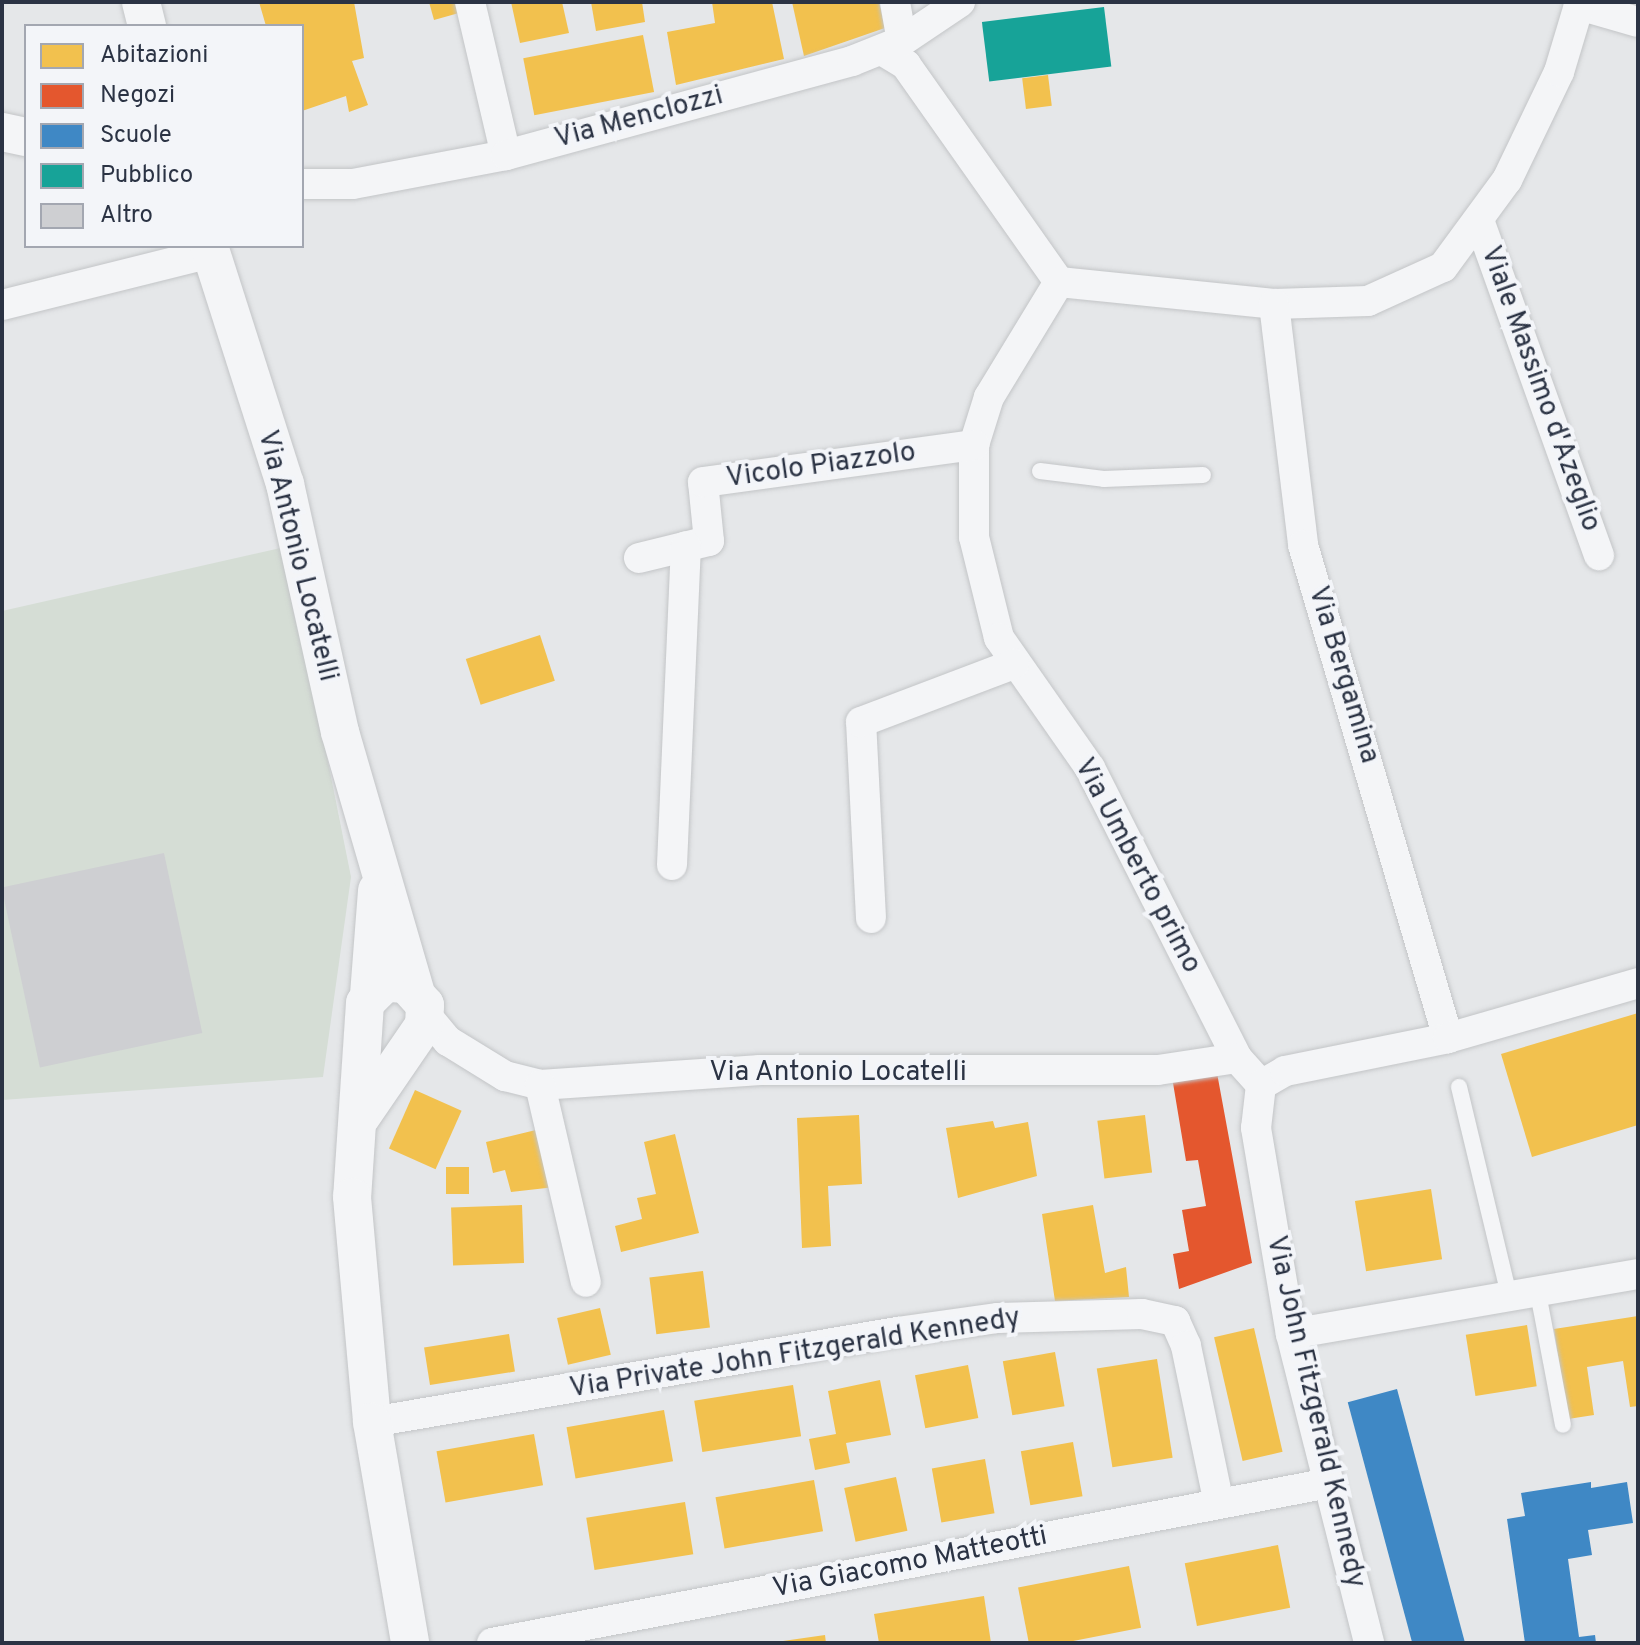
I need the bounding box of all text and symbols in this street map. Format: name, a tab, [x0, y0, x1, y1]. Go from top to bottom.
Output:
legend	[24, 24, 304, 248]
text: Abitazioni	[100, 41, 208, 71]
street label: Via Menclozzi	[551, 79, 727, 157]
text: Negozi	[100, 81, 175, 111]
text: Scuole	[100, 121, 172, 151]
text: Pubblico	[100, 161, 193, 191]
text: Altro	[100, 201, 153, 231]
street label: Viale Massimo d'Azeglio	[1473, 242, 1607, 536]
street label: Via Antonio Locatelli	[249, 426, 345, 686]
street label: Vicolo Piazzolo	[724, 436, 918, 496]
street label: Via Bergamina	[1300, 582, 1386, 768]
street label: Via Umberto primo	[1066, 753, 1208, 979]
street label: Via Antonio Locatelli	[709, 1056, 967, 1090]
street label: Via John Fitzgerald Kennedy	[1258, 1233, 1372, 1591]
street label: Via Private John Fitzgerald Kennedy	[567, 1302, 1023, 1406]
street label: Via Giacomo Matteotti	[770, 1520, 1050, 1606]

